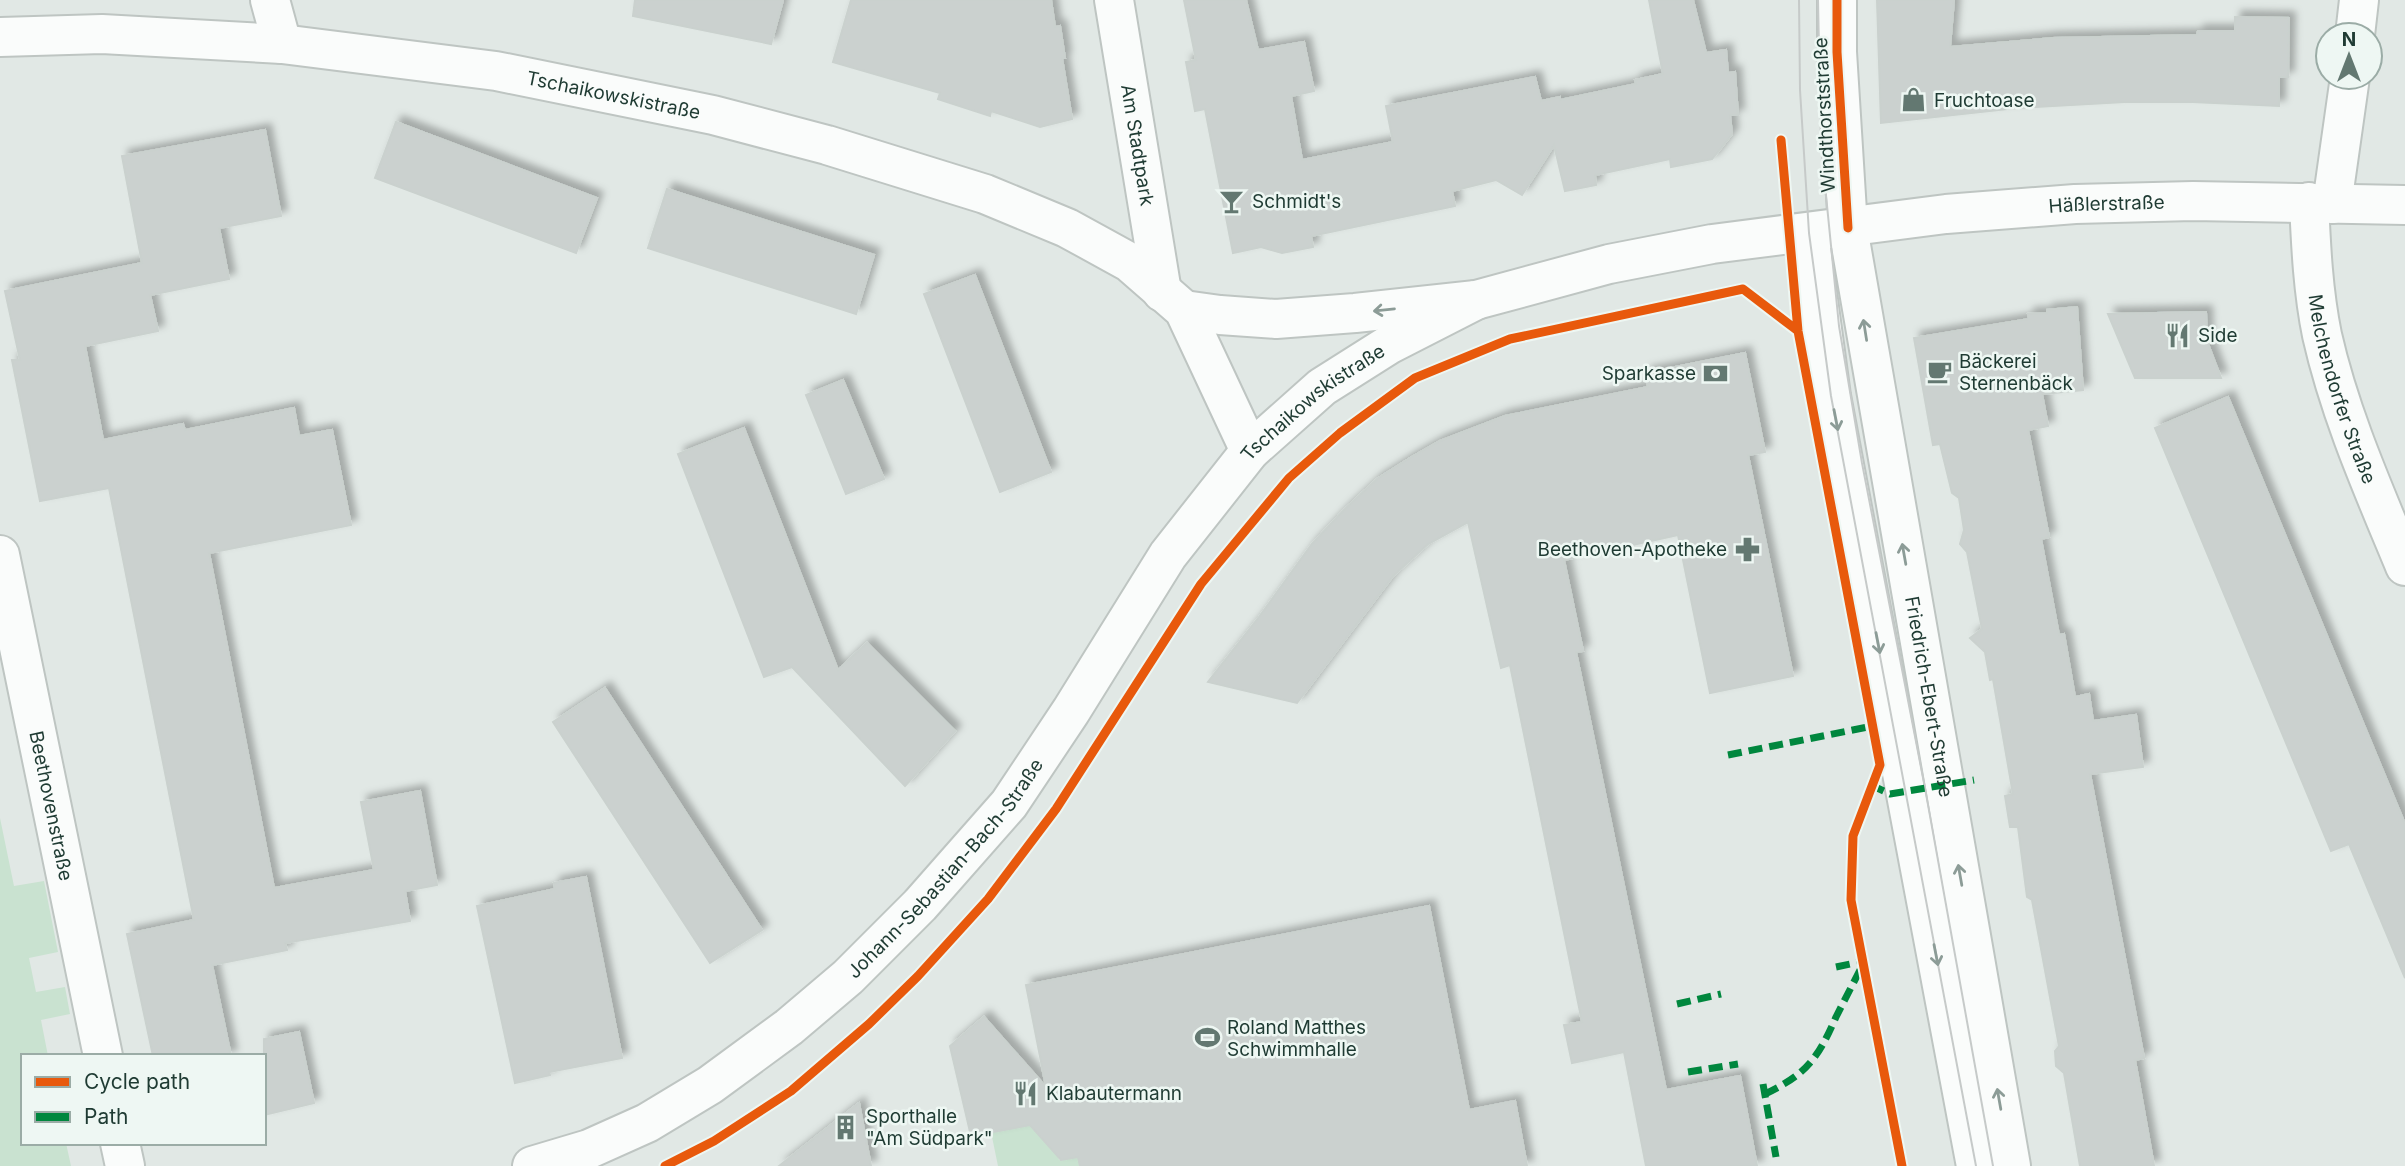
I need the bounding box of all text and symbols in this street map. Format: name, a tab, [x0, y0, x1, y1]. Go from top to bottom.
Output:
north arrow	[2314, 21, 2384, 91]
text: N	[2342, 28, 2356, 51]
street label: Windthorststraße	[1809, 37, 1840, 193]
street label: Tschaikowskistraße	[525, 66, 702, 124]
street label: Am Stadtpark	[1116, 83, 1159, 208]
shop icon: Fruchtoase	[1900, 86, 1928, 114]
place label: Fruchtoase	[1934, 89, 2035, 112]
bar icon: Schmidt's	[1218, 187, 1246, 215]
place label: Schmidt's	[1252, 190, 1341, 213]
street label: Häßlerstraße	[2048, 191, 2165, 218]
street label: Melchendorfer Straße	[2304, 293, 2381, 487]
one-way arrow	[1373, 304, 1395, 317]
one-way arrow	[1859, 319, 1872, 342]
restaurant icon: Side	[2164, 321, 2192, 349]
place label: Side	[2198, 324, 2238, 347]
street label: Tschaikowskistraße	[1236, 339, 1389, 465]
place label: Bäckerei Sternenbäck	[1959, 350, 2074, 395]
cafe icon: Bäckerei Sternenbäck	[1925, 358, 1953, 386]
bank icon: Sparkasse	[1702, 359, 1730, 387]
place label: Sparkasse	[1602, 362, 1696, 385]
one-way arrow	[1830, 408, 1843, 431]
pharmacy icon: Beethoven-Apotheke	[1733, 535, 1761, 563]
place label: Beethoven-Apotheke	[1537, 538, 1727, 561]
one-way arrow	[1897, 543, 1910, 566]
street label: Friedrich-Ebert-Straße	[1900, 594, 1958, 799]
one-way arrow	[1872, 631, 1885, 654]
street label: Beethovenstraße	[24, 729, 78, 883]
street label: Johann-Sebastian-Bach-Straße	[842, 754, 1048, 983]
one-way arrow	[1953, 864, 1966, 887]
one-way arrow	[1930, 943, 1943, 966]
place label: Roland Matthes Schwimmhalle	[1227, 1016, 1366, 1061]
sports icon: Roland Matthes Schwimmhalle	[1193, 1024, 1221, 1052]
legend	[21, 1054, 266, 1145]
text: Cycle path	[84, 1069, 190, 1094]
restaurant icon: Klabautermann	[1012, 1079, 1040, 1107]
place label: Klabautermann	[1046, 1082, 1182, 1105]
one-way arrow	[1992, 1088, 2006, 1111]
text: Path	[84, 1104, 129, 1129]
place label: Sporthalle "Am Südpark"	[866, 1105, 993, 1150]
building icon: Sporthalle "Am Südpark"	[832, 1113, 860, 1141]

